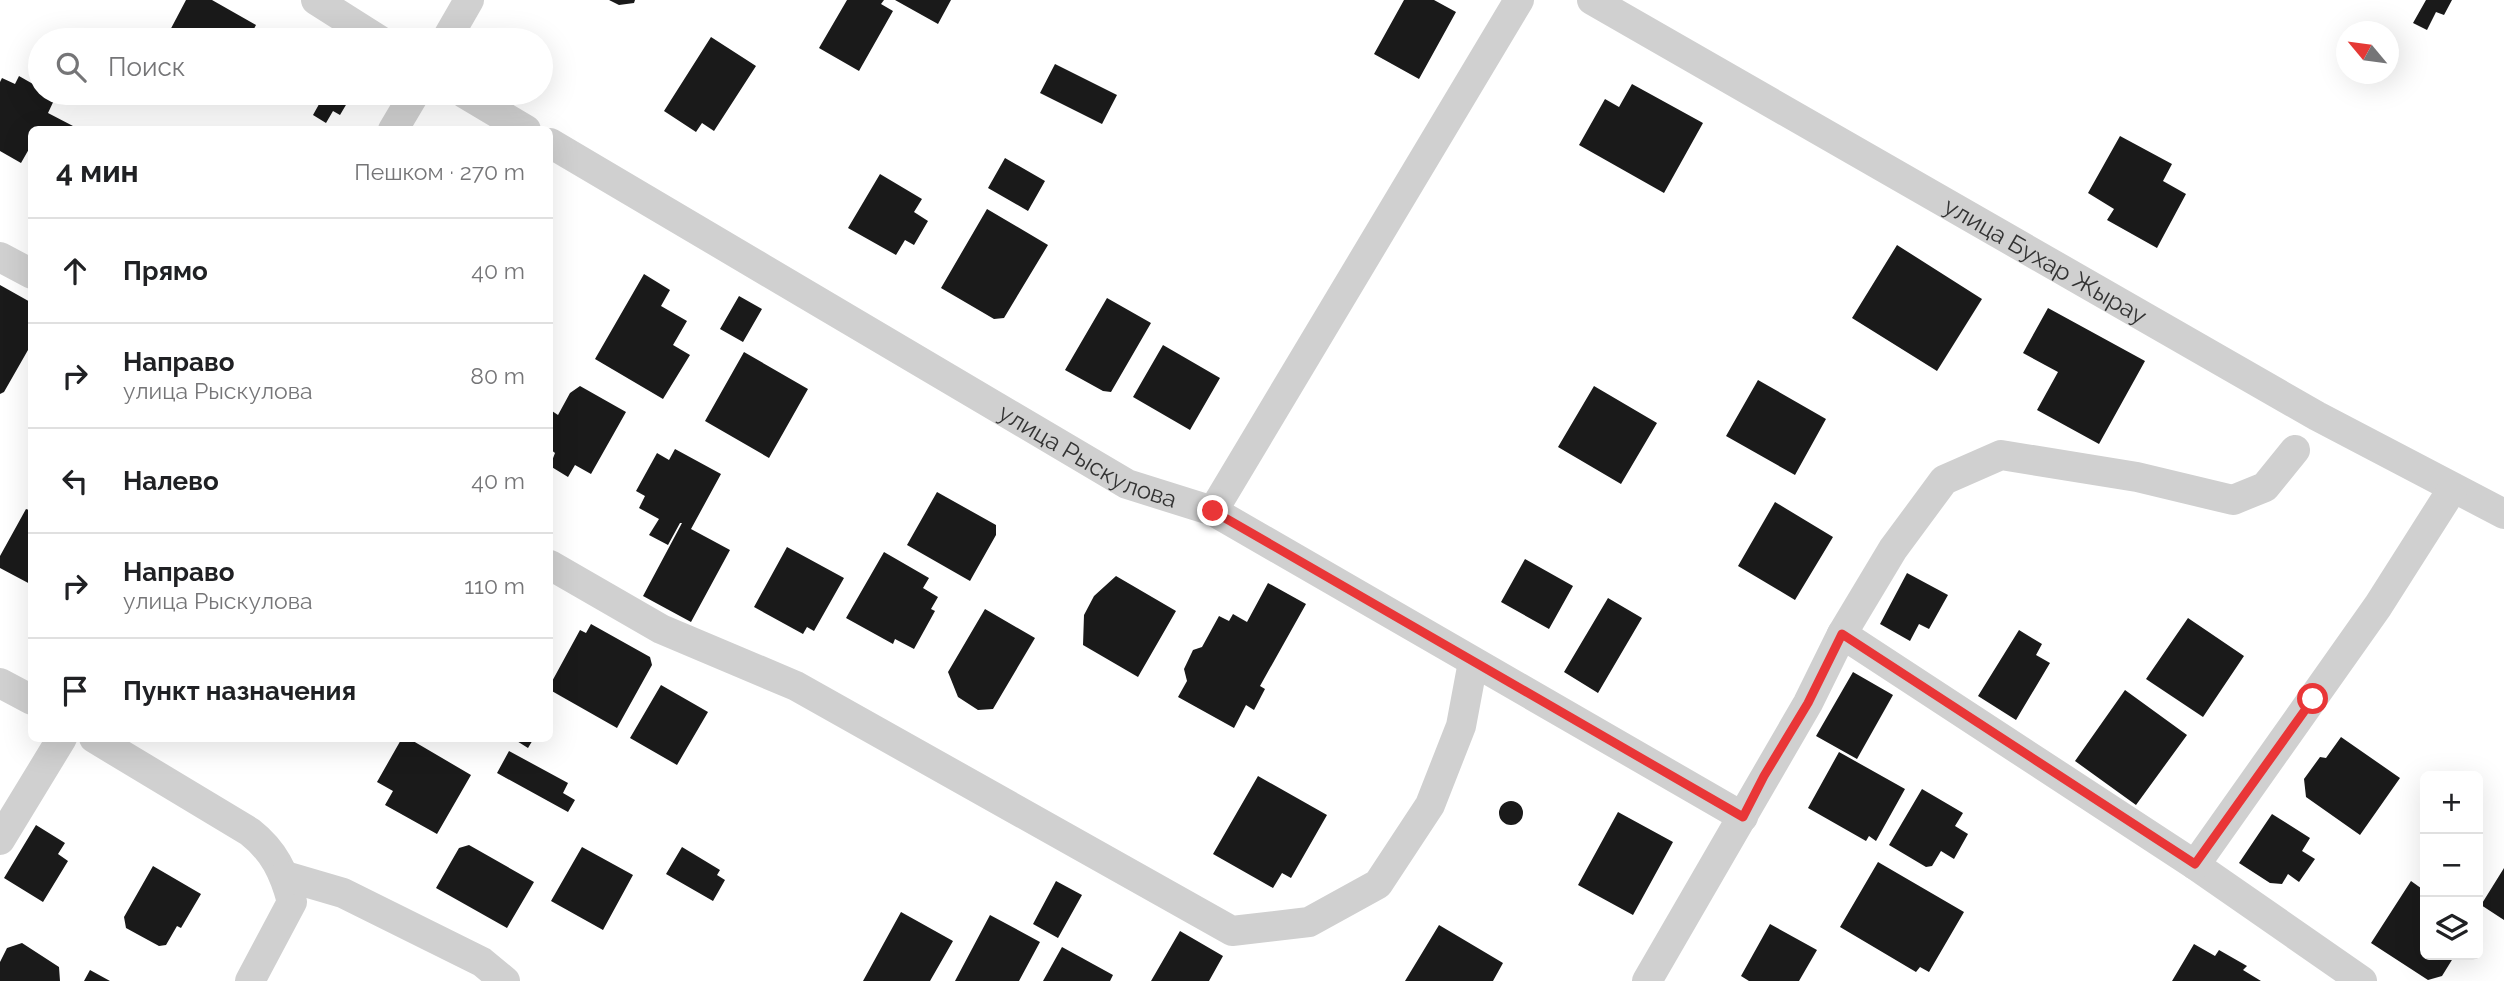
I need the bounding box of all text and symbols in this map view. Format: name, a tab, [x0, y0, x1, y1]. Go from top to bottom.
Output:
north arrow	[2336, 21, 2399, 84]
search box	[28, 28, 553, 105]
icon: search	[52, 48, 90, 86]
text: Поиск	[108, 52, 185, 82]
text: 4 мин	[56, 154, 139, 189]
text: Пешком · 270 m	[354, 158, 525, 185]
street label: улица Бухар Жырау	[1939, 191, 2152, 330]
icon: ahead	[56, 252, 94, 290]
text: Прямо	[123, 256, 208, 286]
text: 40 m	[471, 257, 525, 284]
text: Направо	[123, 347, 234, 377]
icon: right	[56, 357, 94, 395]
text: 80 m	[470, 362, 525, 389]
text: улица Рыскулова	[123, 377, 313, 404]
street label: улица Рыскулова	[994, 397, 1181, 513]
icon: left	[56, 462, 94, 500]
text: Налево	[123, 466, 219, 496]
text: 40 m	[471, 467, 525, 494]
route end	[1197, 495, 1228, 526]
text: Направо	[123, 557, 234, 587]
icon: right	[56, 567, 94, 605]
text: 110 m	[464, 572, 525, 599]
text: улица Рыскулова	[123, 587, 313, 614]
icon: arrive	[56, 672, 94, 710]
text: Пункт назначения	[123, 676, 356, 706]
route start	[2297, 683, 2328, 714]
map controls	[2420, 771, 2483, 960]
button: +	[2420, 771, 2483, 834]
button: −	[2420, 834, 2483, 897]
button: layers	[2420, 897, 2483, 960]

